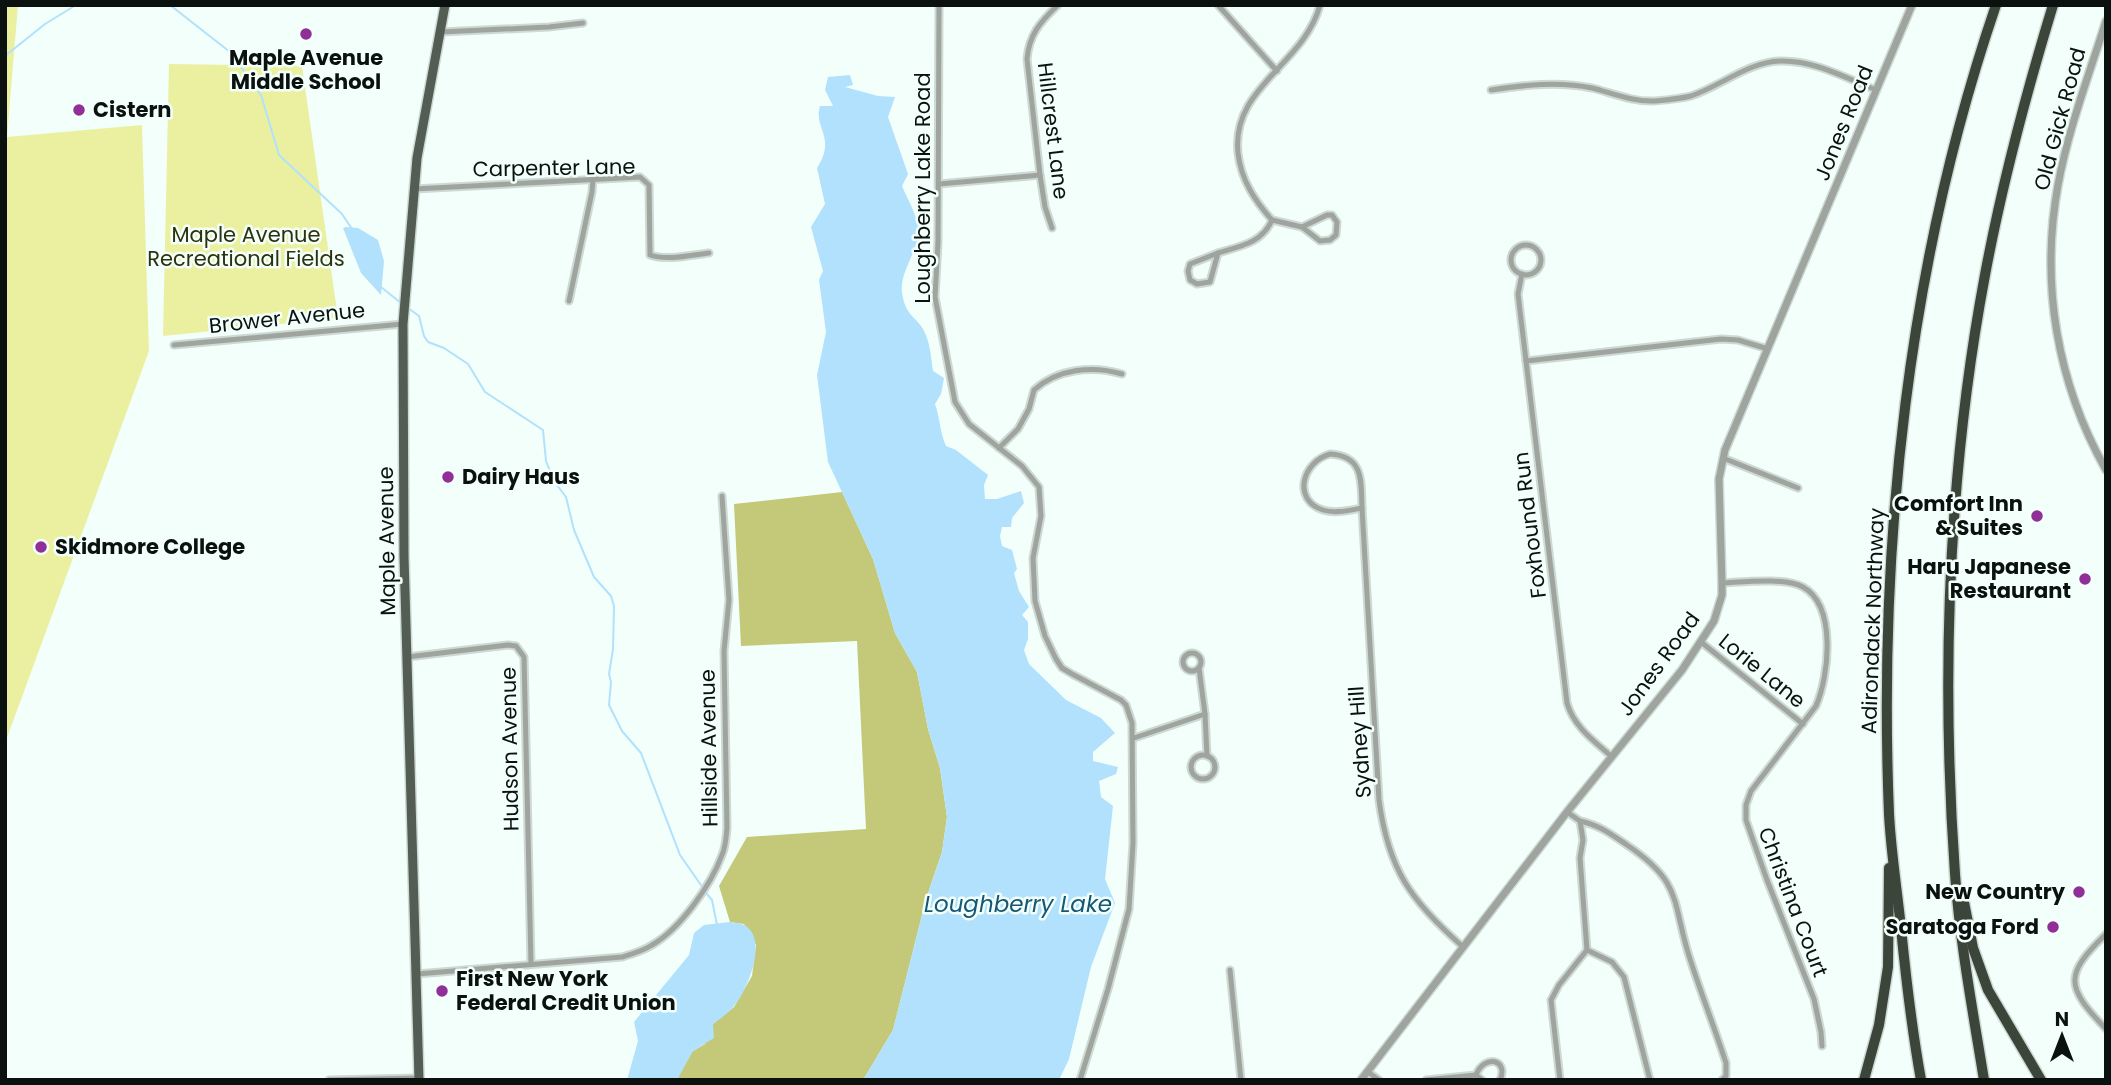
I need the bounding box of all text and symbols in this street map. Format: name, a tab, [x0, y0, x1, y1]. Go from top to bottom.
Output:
marker: Maple Avenue Middle School	[298, 26, 314, 42]
place label: Maple Avenue Middle School	[229, 43, 383, 96]
street label: Old Gick Road	[2027, 44, 2093, 193]
street label: Hillcrest Lane	[1031, 61, 1076, 201]
street label: Jones Road	[1807, 61, 1880, 185]
street label: Loughberry Lake Road	[908, 72, 937, 304]
place label: Cistern	[93, 95, 172, 124]
marker: Cistern	[71, 102, 87, 118]
street label: Carpenter Lane	[472, 152, 636, 183]
park label: Maple Avenue Recreational Fields	[147, 220, 345, 273]
street label: Brower Avenue	[208, 295, 366, 340]
street label: Foxhound Run	[1506, 450, 1553, 600]
place label: Dairy Haus	[462, 462, 580, 491]
street label: Maple Avenue	[371, 466, 402, 616]
marker: Dairy Haus	[440, 469, 456, 485]
place label: Comfort Inn & Suites	[1894, 489, 2023, 542]
street label: Adirondack Northway	[1854, 507, 1891, 734]
marker: Comfort Inn & Suites	[2029, 508, 2045, 524]
place label: Skidmore College	[55, 532, 245, 561]
marker: Skidmore College	[33, 539, 49, 555]
place label: Haru Japanese Restaurant	[1907, 552, 2071, 605]
marker: Haru Japanese Restaurant	[2077, 571, 2093, 587]
street label: Jones Road	[1611, 606, 1706, 722]
street label: Lorie Lane	[1713, 627, 1812, 715]
street label: Hudson Avenue	[494, 667, 525, 831]
street label: Hillside Avenue	[693, 669, 724, 827]
street label: Sydney Hill	[1341, 685, 1378, 799]
street label: Christina Court	[1752, 823, 1835, 981]
place label: New Country	[1925, 877, 2066, 906]
marker: New Country	[2071, 884, 2087, 900]
water label: Loughberry Lake	[924, 888, 1112, 920]
place label: Saratoga Ford	[1886, 912, 2039, 941]
marker: Saratoga Ford	[2045, 919, 2061, 935]
place label: First New York Federal Credit Union	[456, 964, 676, 1017]
marker: First New York Federal Credit Union	[434, 983, 450, 999]
north arrow	[2027, 1001, 2097, 1071]
text: N	[2055, 1006, 2069, 1033]

